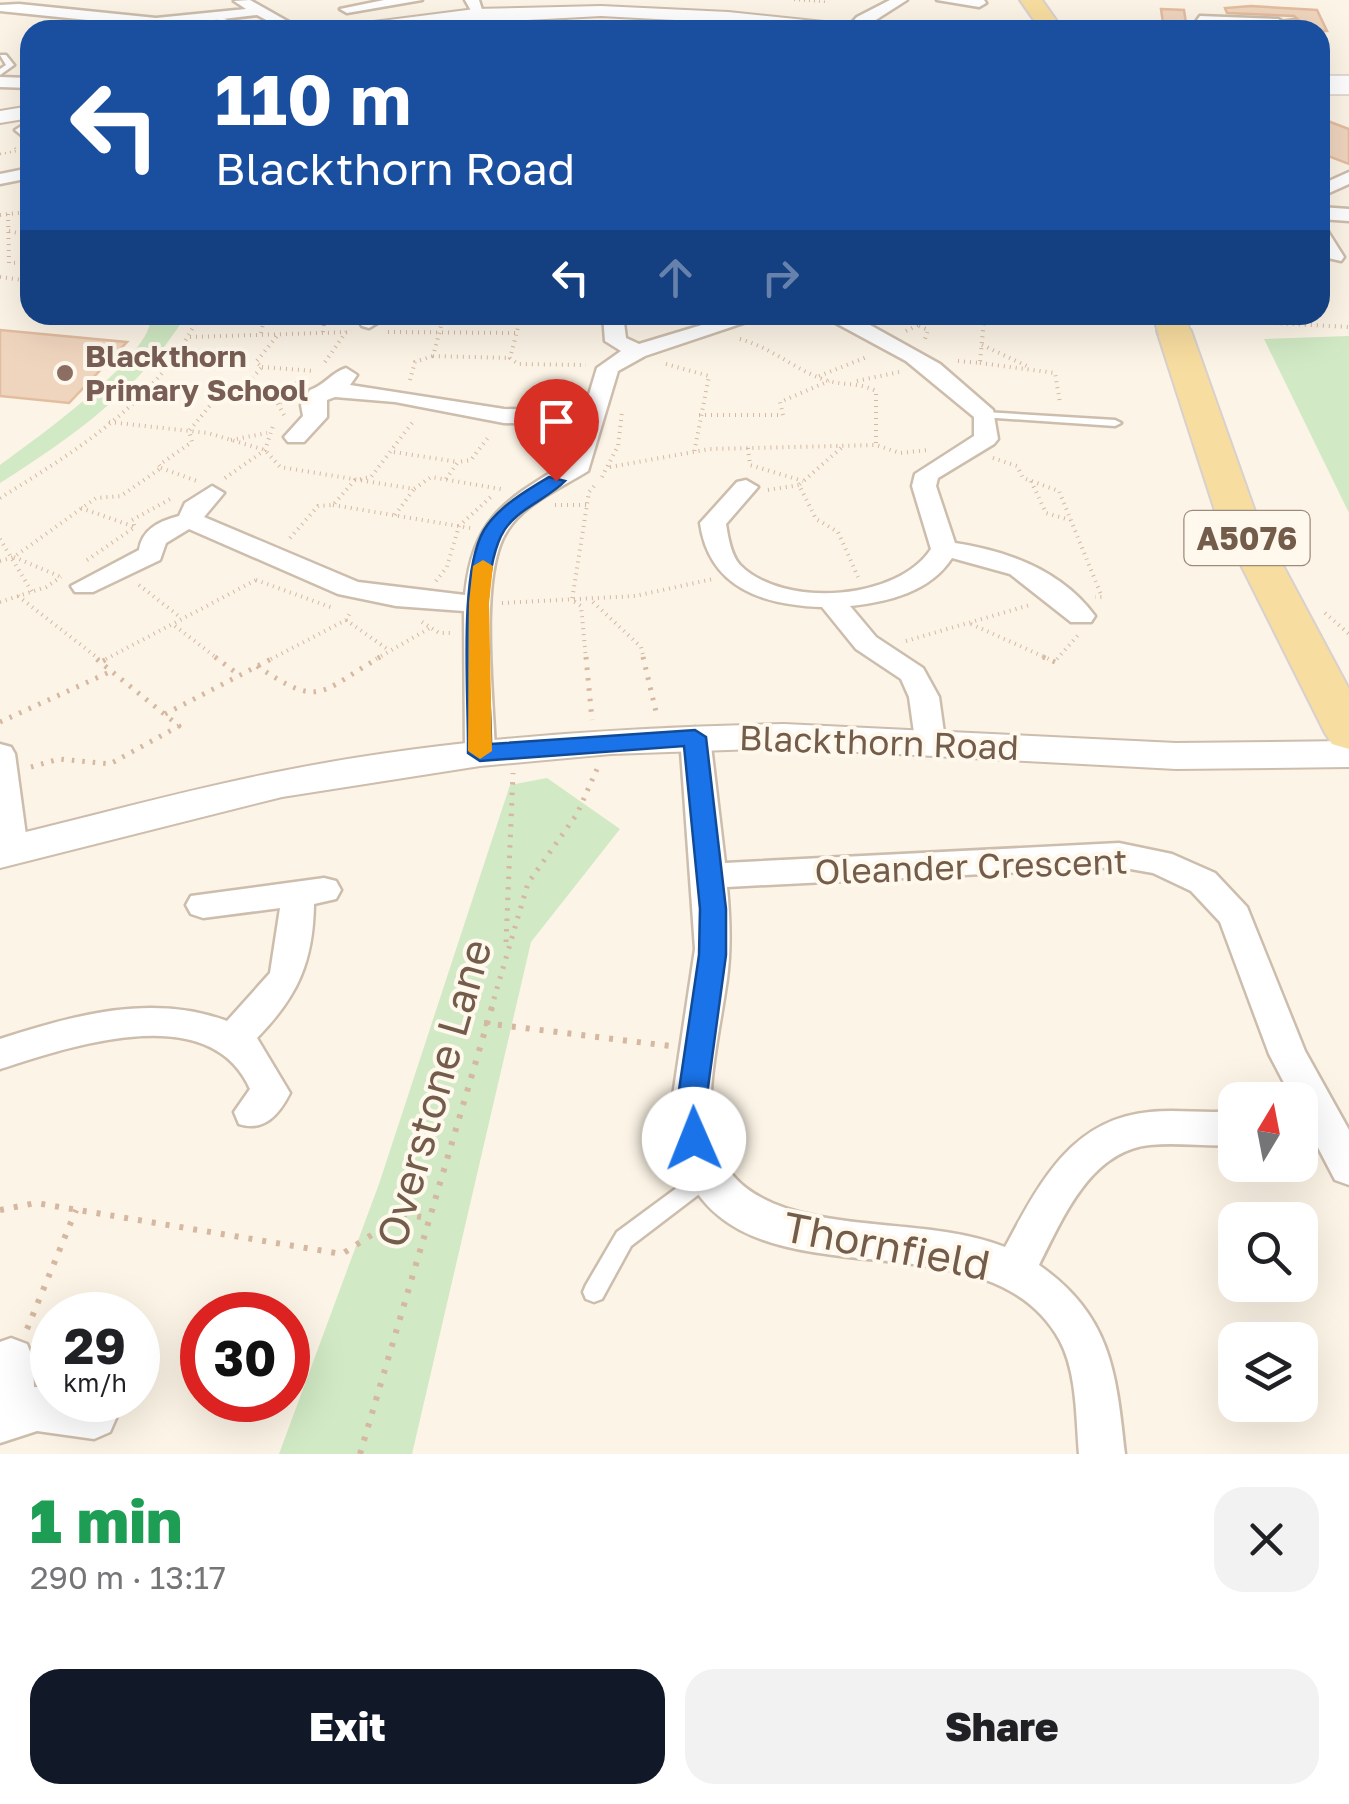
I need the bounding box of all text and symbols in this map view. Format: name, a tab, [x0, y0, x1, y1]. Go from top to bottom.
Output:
text: 110 m	[215, 56, 411, 140]
icon: left	[50, 60, 180, 190]
text: Blackthorn Road	[215, 141, 575, 195]
icon: left	[543, 250, 598, 305]
icon: ahead	[648, 250, 703, 305]
icon: right	[753, 250, 808, 305]
place label: Blackthorn Primary School	[85, 338, 308, 408]
marker: Blackthorn Primary School	[54, 362, 76, 384]
pin	[514, 379, 599, 482]
icon: arrive	[529, 394, 584, 449]
road number: A5076	[1184, 511, 1310, 565]
street label: Blackthorn Road	[738, 716, 1020, 768]
street label: Oleander Crescent	[814, 840, 1128, 892]
street label: Overstone Lane	[365, 933, 501, 1253]
north arrow	[1218, 1082, 1318, 1182]
map controls	[1218, 1082, 1318, 1422]
position arrow	[642, 1087, 746, 1191]
street label: Thornfield	[780, 1201, 994, 1289]
button: search	[1218, 1202, 1318, 1302]
speed limit sign: 30	[180, 1292, 310, 1422]
text: 29	[64, 1315, 126, 1375]
button: layers	[1218, 1322, 1318, 1422]
text: km/h	[63, 1367, 127, 1398]
text: 1 min	[30, 1484, 182, 1556]
button: close	[1214, 1487, 1319, 1592]
text: 290 m · 13:17	[30, 1558, 226, 1596]
button: Exit	[30, 1669, 665, 1784]
button: Share	[685, 1669, 1319, 1784]

